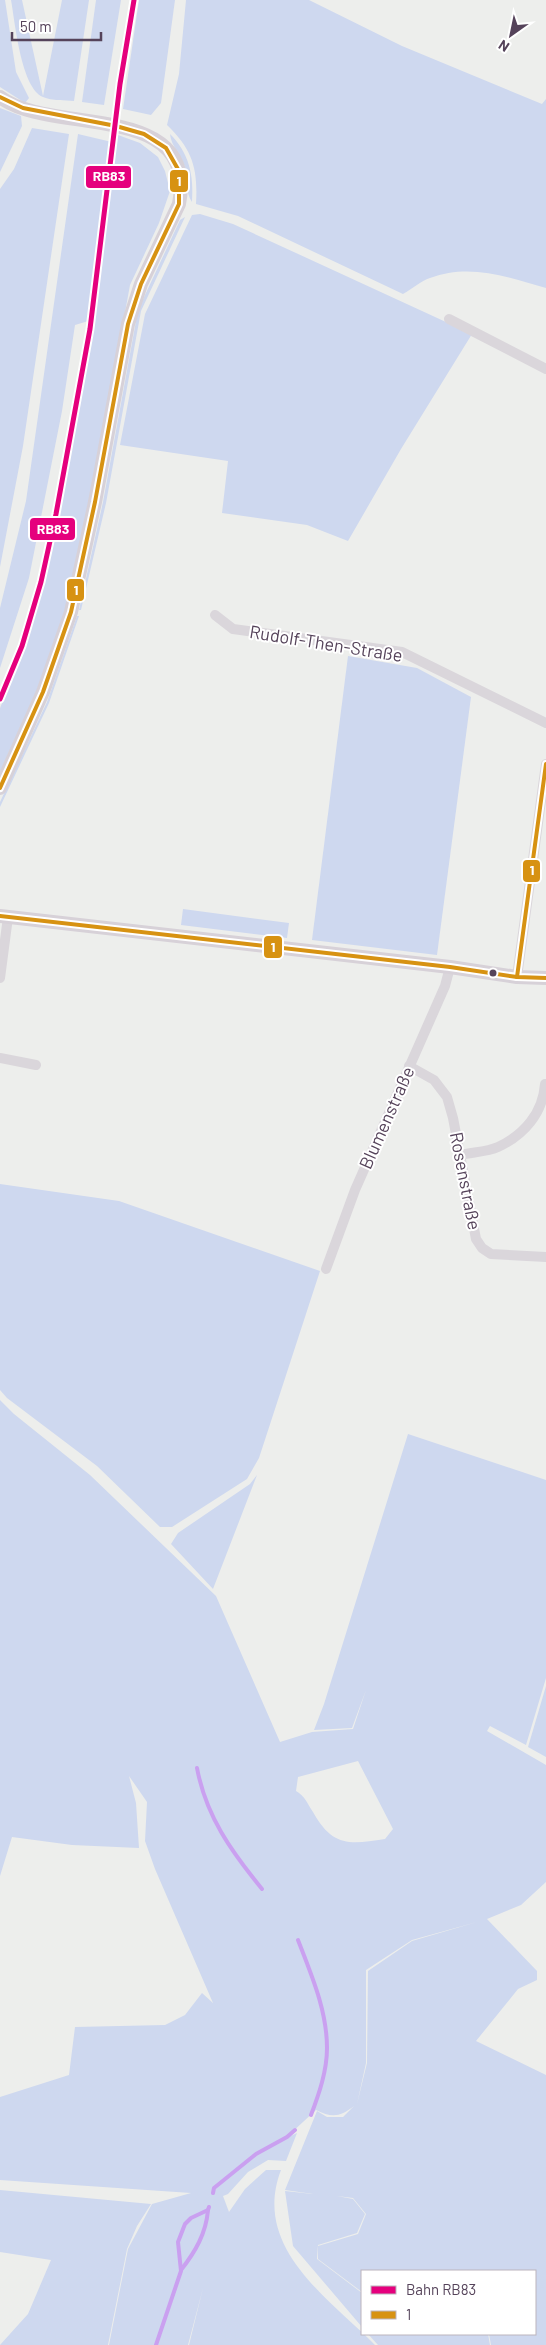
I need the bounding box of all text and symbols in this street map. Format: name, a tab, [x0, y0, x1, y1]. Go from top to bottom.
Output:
scale bar	[12, 10, 101, 42]
north arrow	[486, 10, 536, 60]
text: 50 m	[20, 17, 52, 35]
text: N	[495, 37, 512, 56]
line badge: RB83	[85, 165, 132, 189]
text: RB83	[93, 167, 125, 184]
line badge: 1	[169, 169, 189, 193]
text: 1	[177, 172, 182, 189]
line badge: RB83	[29, 517, 76, 541]
text: RB83	[37, 520, 69, 537]
line badge: 1	[66, 578, 85, 602]
text: 1	[74, 581, 79, 598]
street label: Rudolf-Then-Straße	[248, 620, 404, 666]
line badge: 1	[522, 859, 541, 883]
text: 1	[530, 861, 535, 878]
line badge: 1	[263, 935, 283, 959]
text: 1	[271, 938, 276, 955]
unlabelled marker	[488, 968, 498, 978]
street label: Blumenstraße	[354, 1063, 418, 1172]
street label: Rosenstraße	[446, 1130, 486, 1232]
legend	[361, 2270, 536, 2335]
text: Bahn RB83	[406, 2280, 476, 2298]
text: 1	[406, 2305, 411, 2323]

